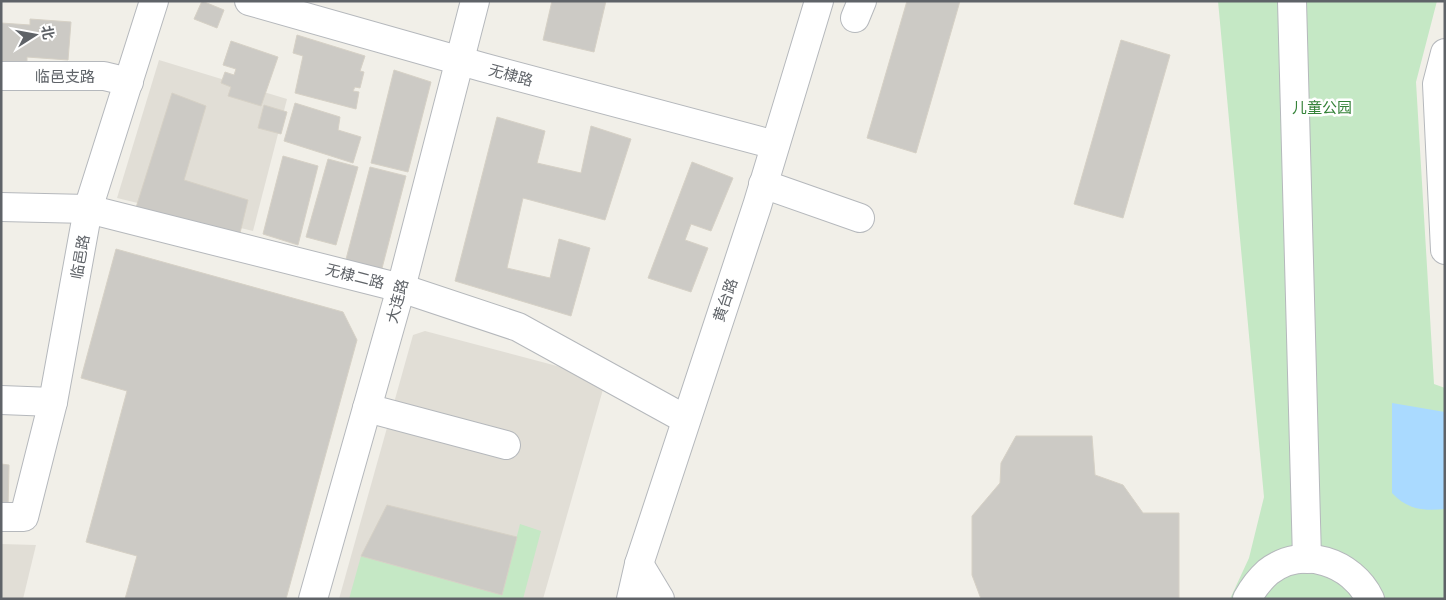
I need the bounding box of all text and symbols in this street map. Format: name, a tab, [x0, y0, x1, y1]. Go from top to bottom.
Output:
north arrow	[10, 10, 60, 60]
text: 北	[38, 24, 58, 41]
street label: 无棣路	[487, 60, 535, 90]
street label: 临邑支路	[35, 67, 95, 86]
park label: 儿童公园	[1292, 98, 1352, 117]
street label: 临邑路	[67, 233, 93, 281]
street label: 无棣二路	[324, 260, 386, 292]
street label: 黄台路	[709, 276, 741, 324]
street label: 大连路	[382, 277, 412, 325]

